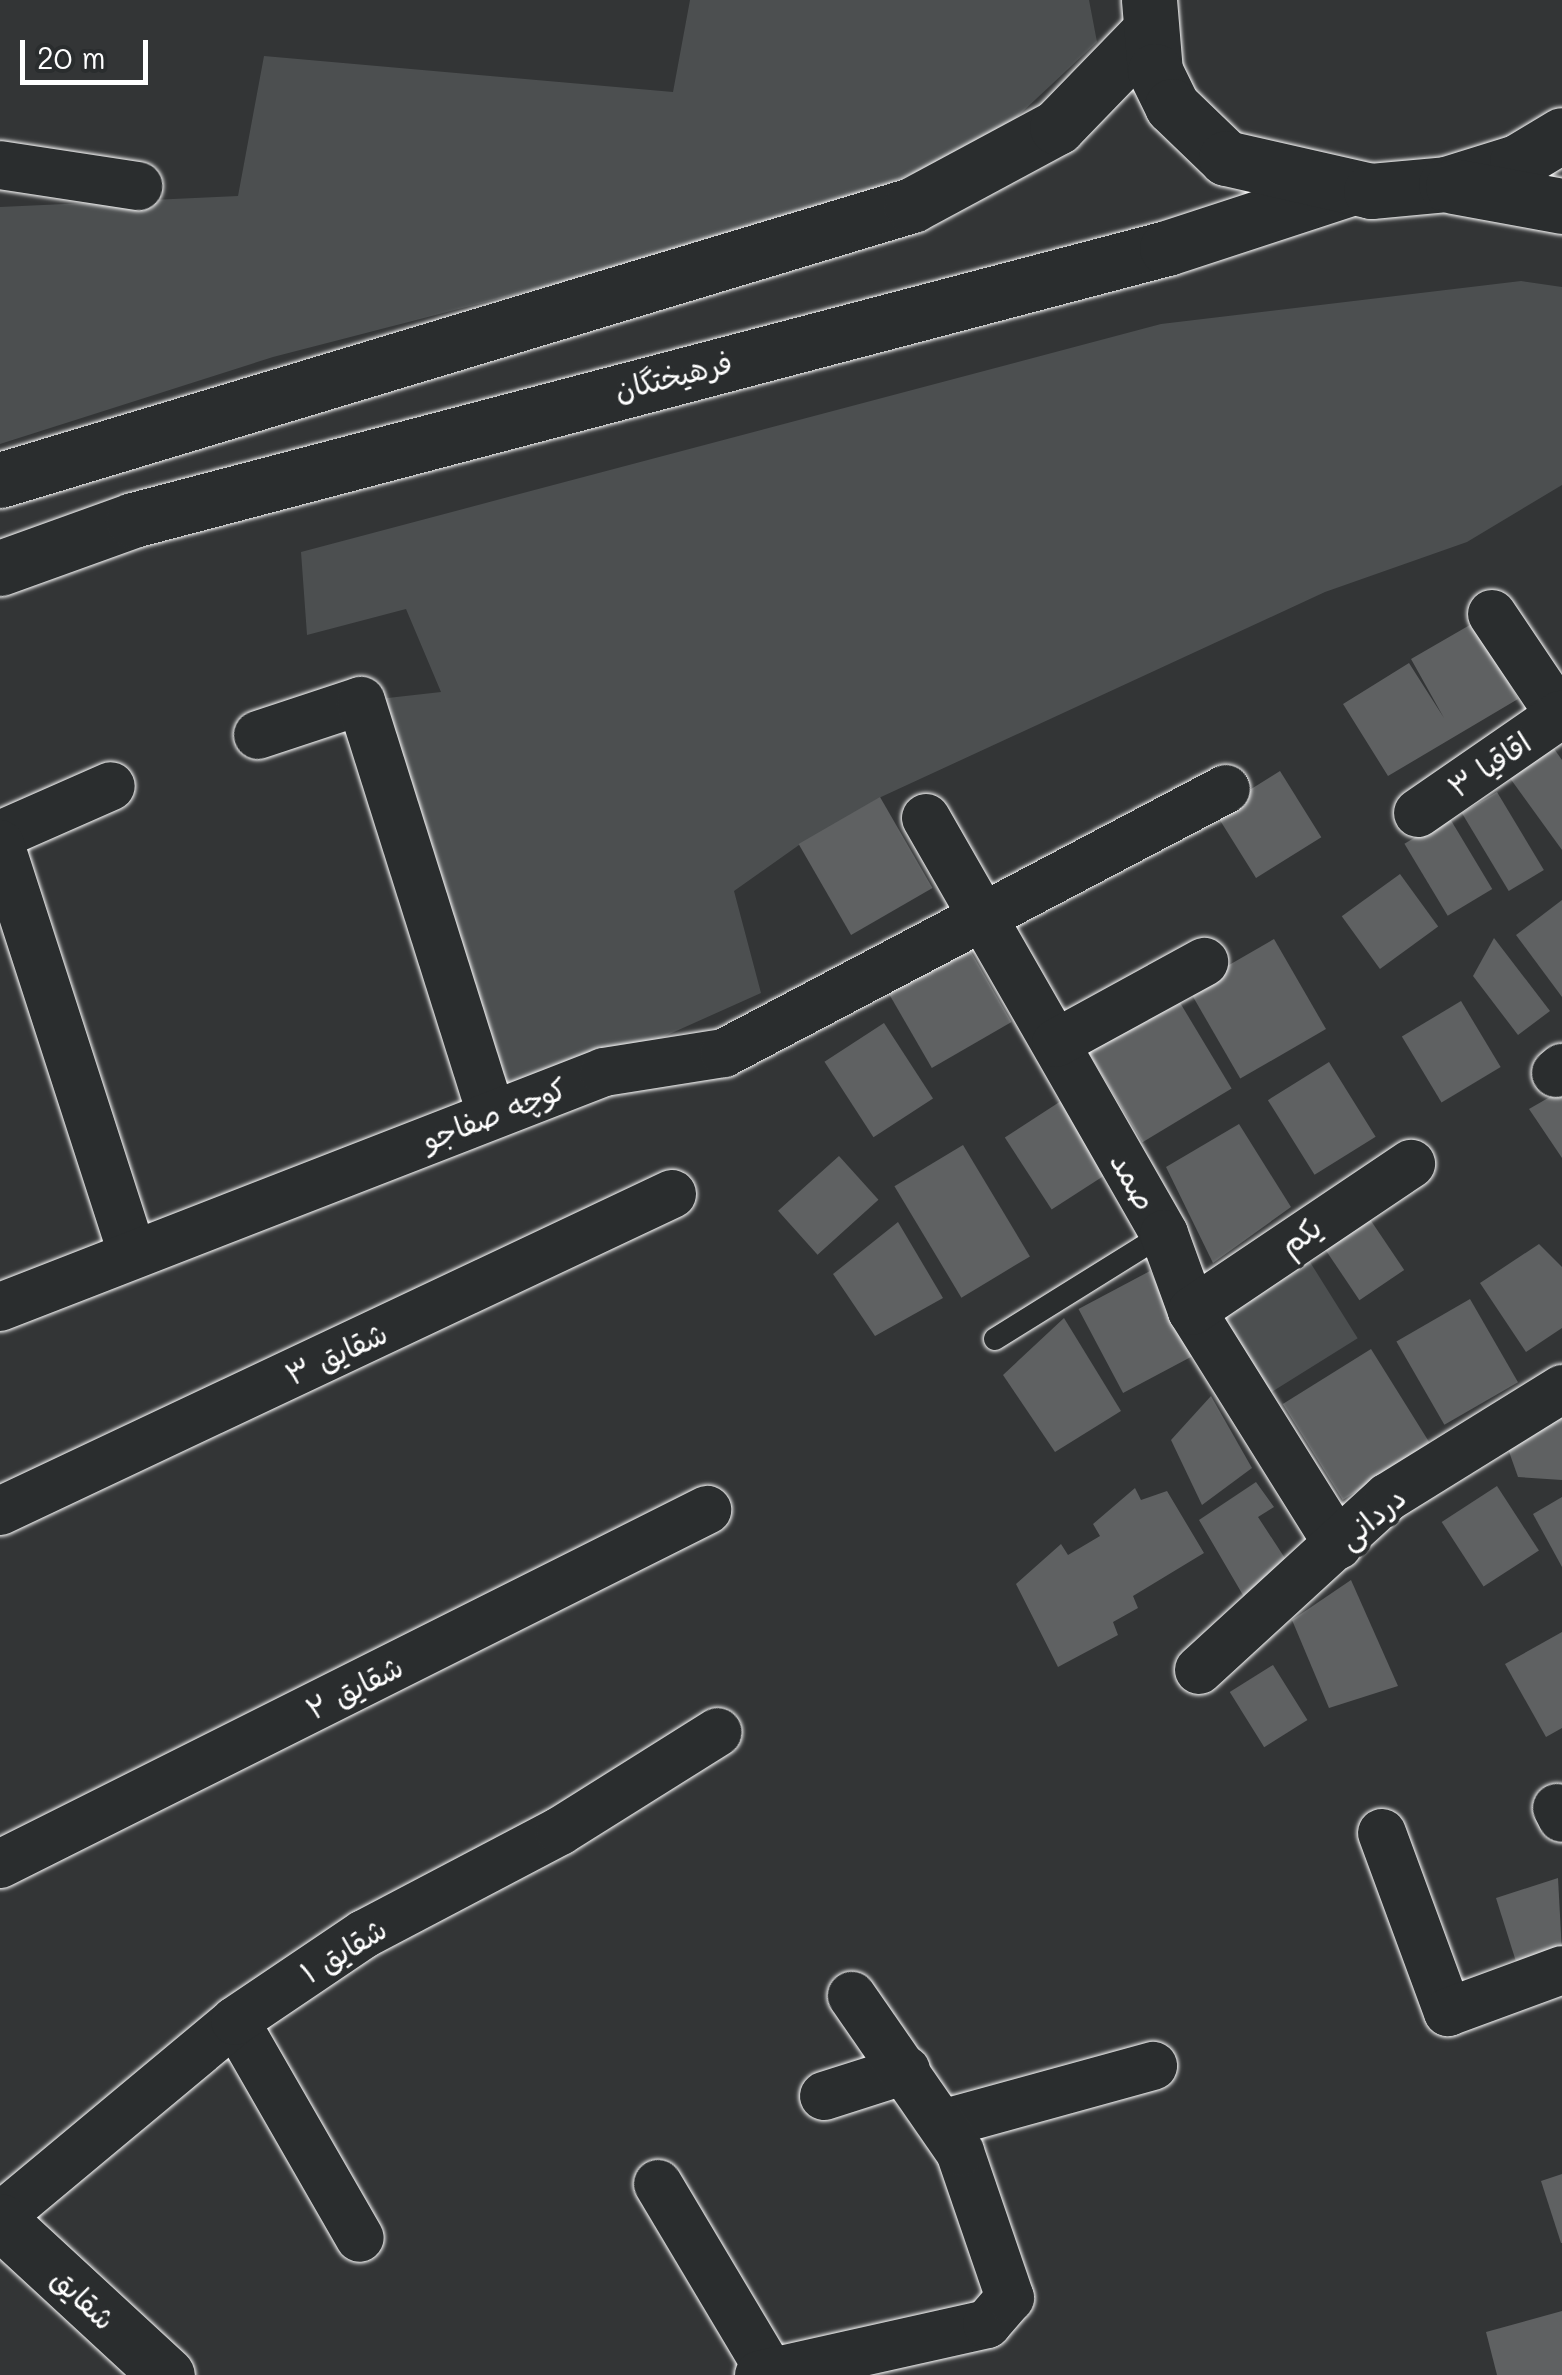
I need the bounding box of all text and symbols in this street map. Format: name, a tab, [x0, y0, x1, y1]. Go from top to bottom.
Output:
scale bar	[25, 20, 152, 82]
text: 20 m	[37, 37, 106, 77]
street label: فرهیختگان	[610, 343, 736, 407]
street label: اقاقیا ۳	[1441, 723, 1537, 805]
street label: کوچه صفاجو	[417, 1069, 571, 1157]
street label: صمد	[1104, 1146, 1164, 1216]
street label: یکم	[1272, 1208, 1328, 1262]
street label: شقایق ۳	[279, 1314, 393, 1392]
street label: دردانی	[1330, 1478, 1412, 1556]
street label: شقایق ۲	[300, 1647, 408, 1727]
street label: شقایق ۱	[293, 1910, 393, 1990]
street label: شقایق	[45, 2260, 123, 2336]

